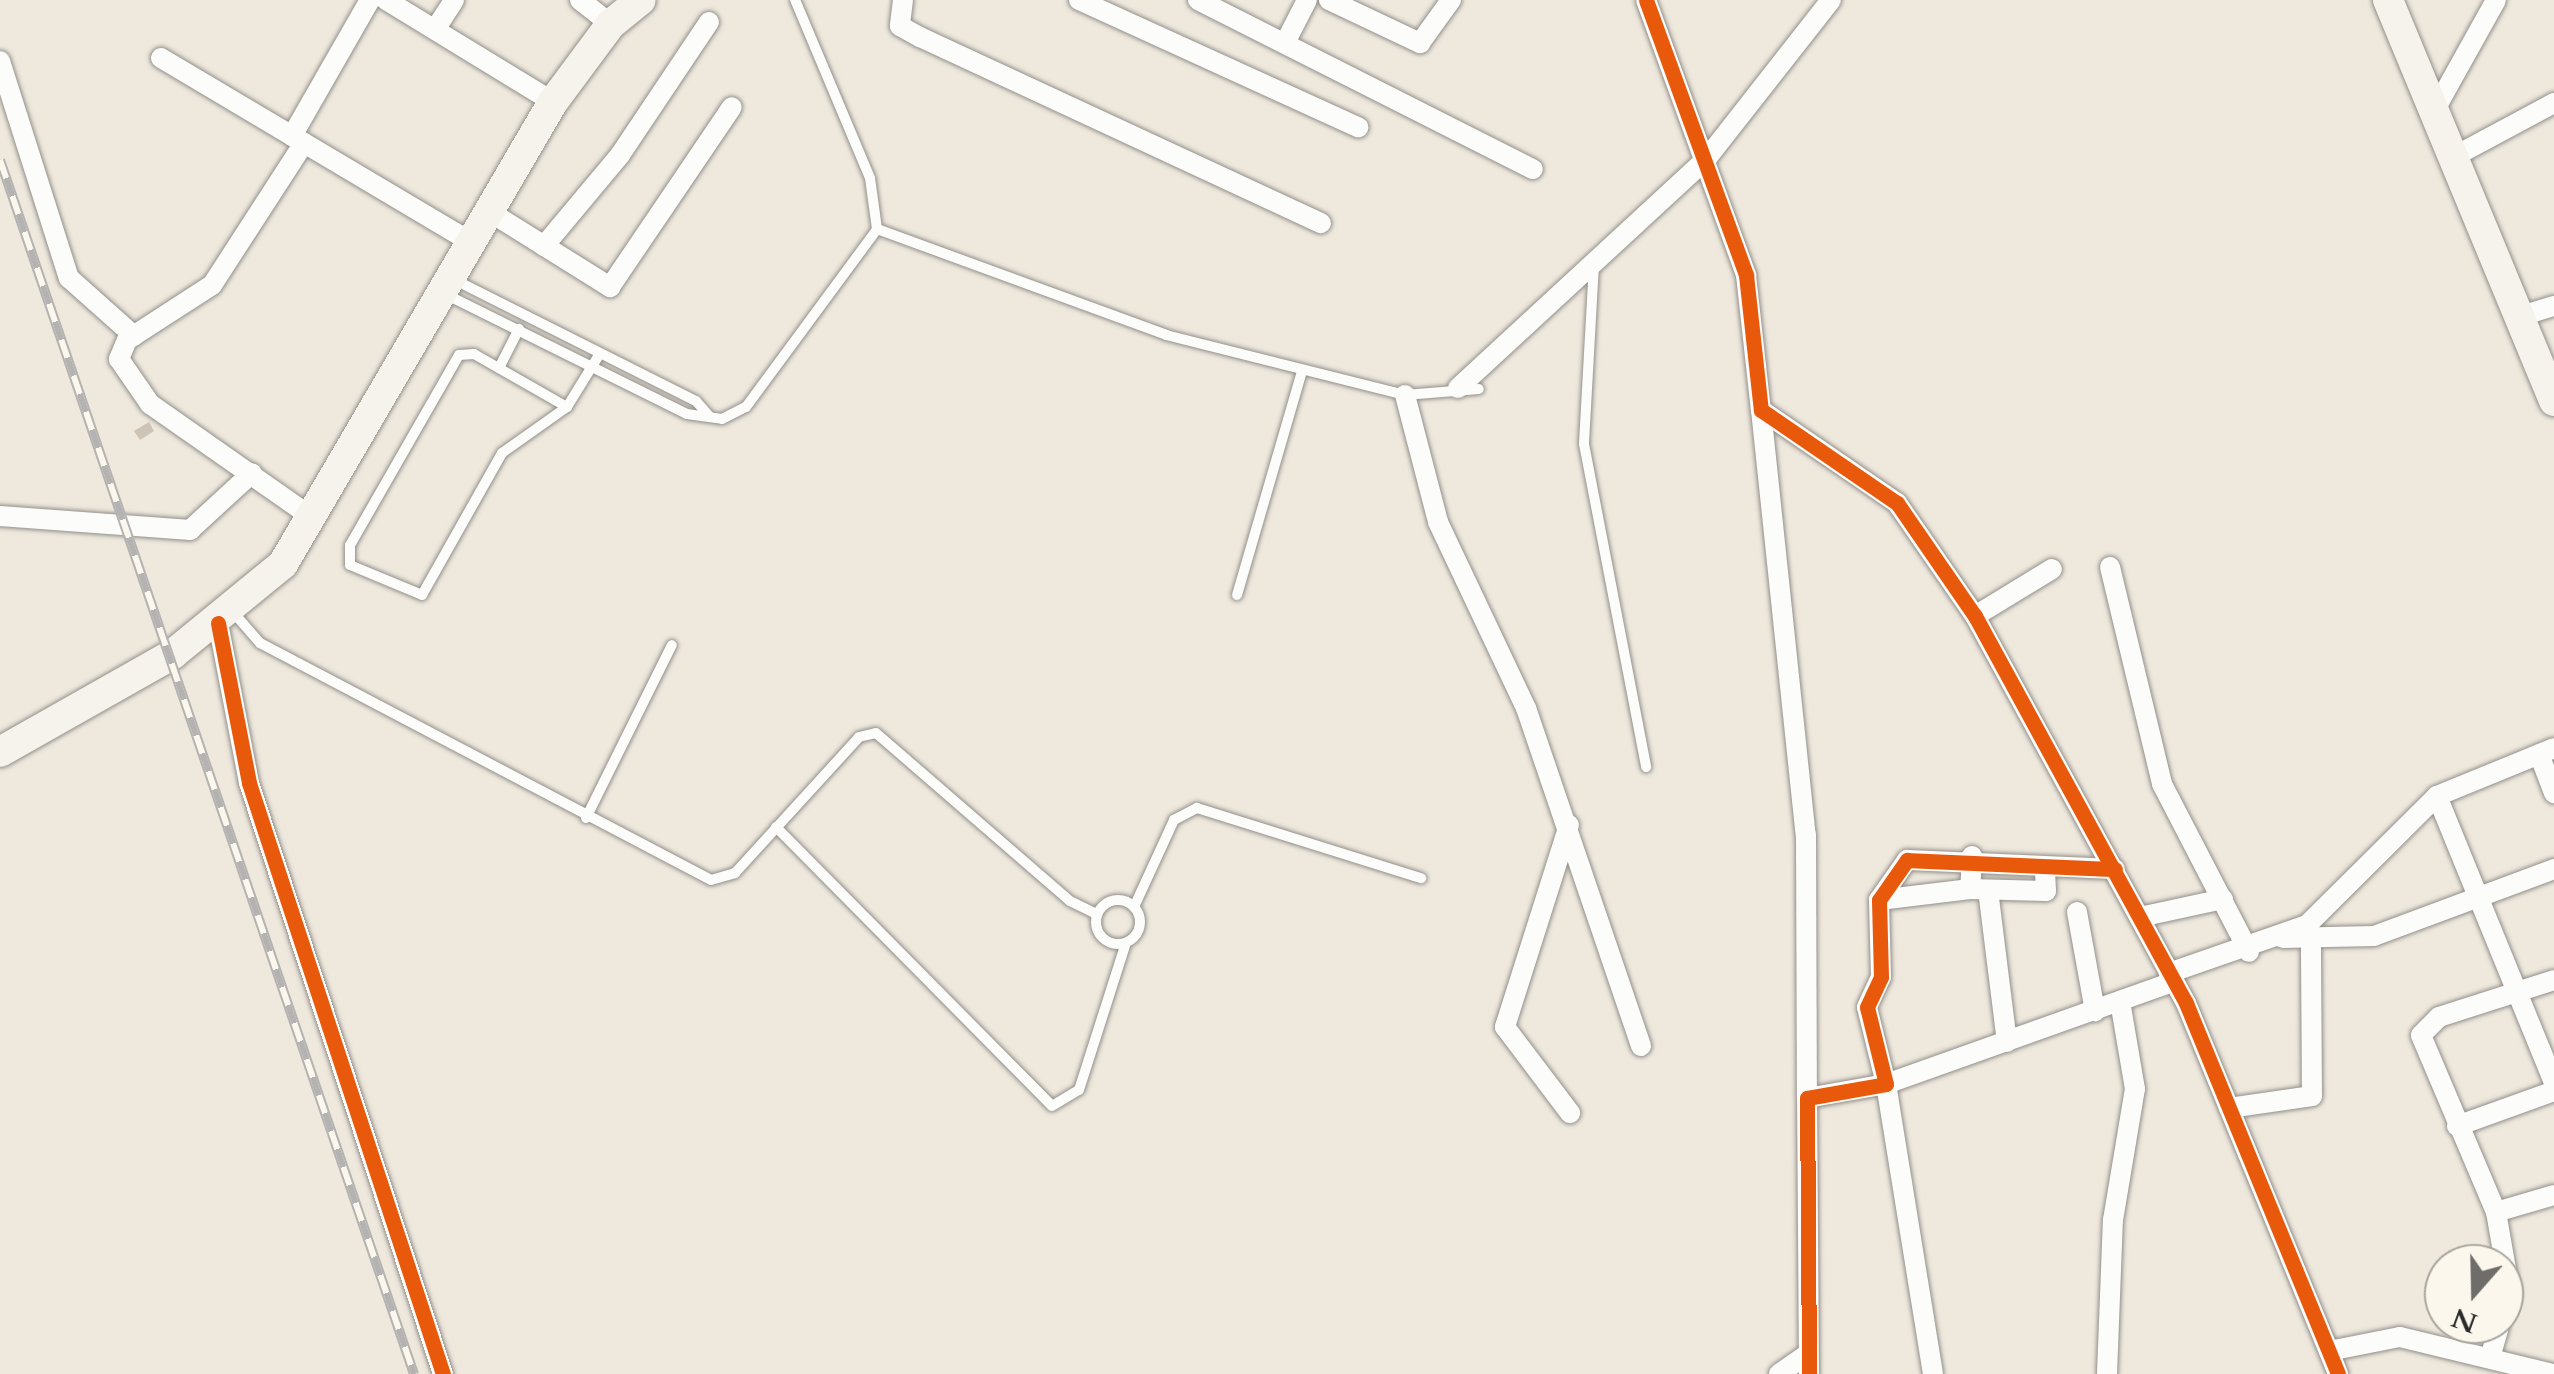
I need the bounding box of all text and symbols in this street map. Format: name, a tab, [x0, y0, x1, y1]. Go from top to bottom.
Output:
north arrow	[2424, 1244, 2524, 1344]
text: N	[2447, 1298, 2482, 1342]

